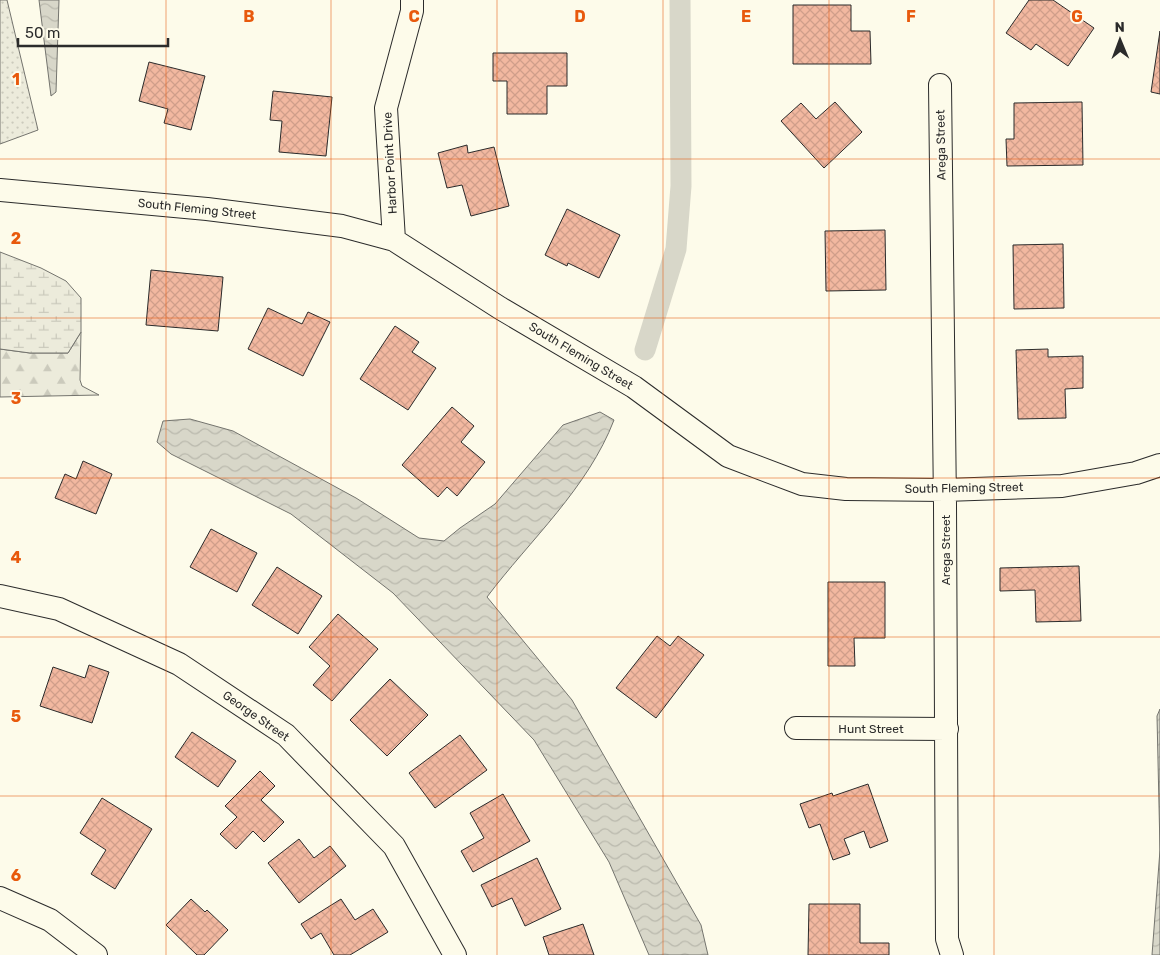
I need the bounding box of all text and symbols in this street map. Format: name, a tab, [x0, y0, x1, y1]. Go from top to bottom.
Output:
text: B	[243, 7, 255, 26]
text: C	[408, 7, 420, 26]
text: D	[574, 7, 586, 26]
text: E	[741, 7, 751, 26]
text: F	[906, 7, 916, 26]
text: G	[1071, 7, 1083, 26]
scale bar	[18, 15, 168, 47]
north arrow	[1095, 15, 1145, 65]
text: N	[1115, 19, 1125, 36]
text: 50 m	[25, 24, 60, 42]
text: 1	[12, 70, 20, 89]
street label: Arega Street	[933, 109, 949, 180]
street label: Harbor Point Drive	[380, 111, 400, 214]
street label: South Fleming Street	[137, 196, 257, 222]
text: 2	[11, 229, 21, 248]
street label: South Fleming Street	[526, 319, 636, 393]
text: 3	[11, 389, 21, 408]
street label: South Fleming Street	[904, 480, 1024, 496]
street label: Arega Street	[939, 514, 953, 585]
text: 4	[11, 548, 22, 567]
street label: George Street	[220, 688, 292, 744]
text: 5	[11, 707, 21, 726]
street label: Hunt Street	[838, 722, 904, 736]
text: 6	[11, 866, 21, 885]

